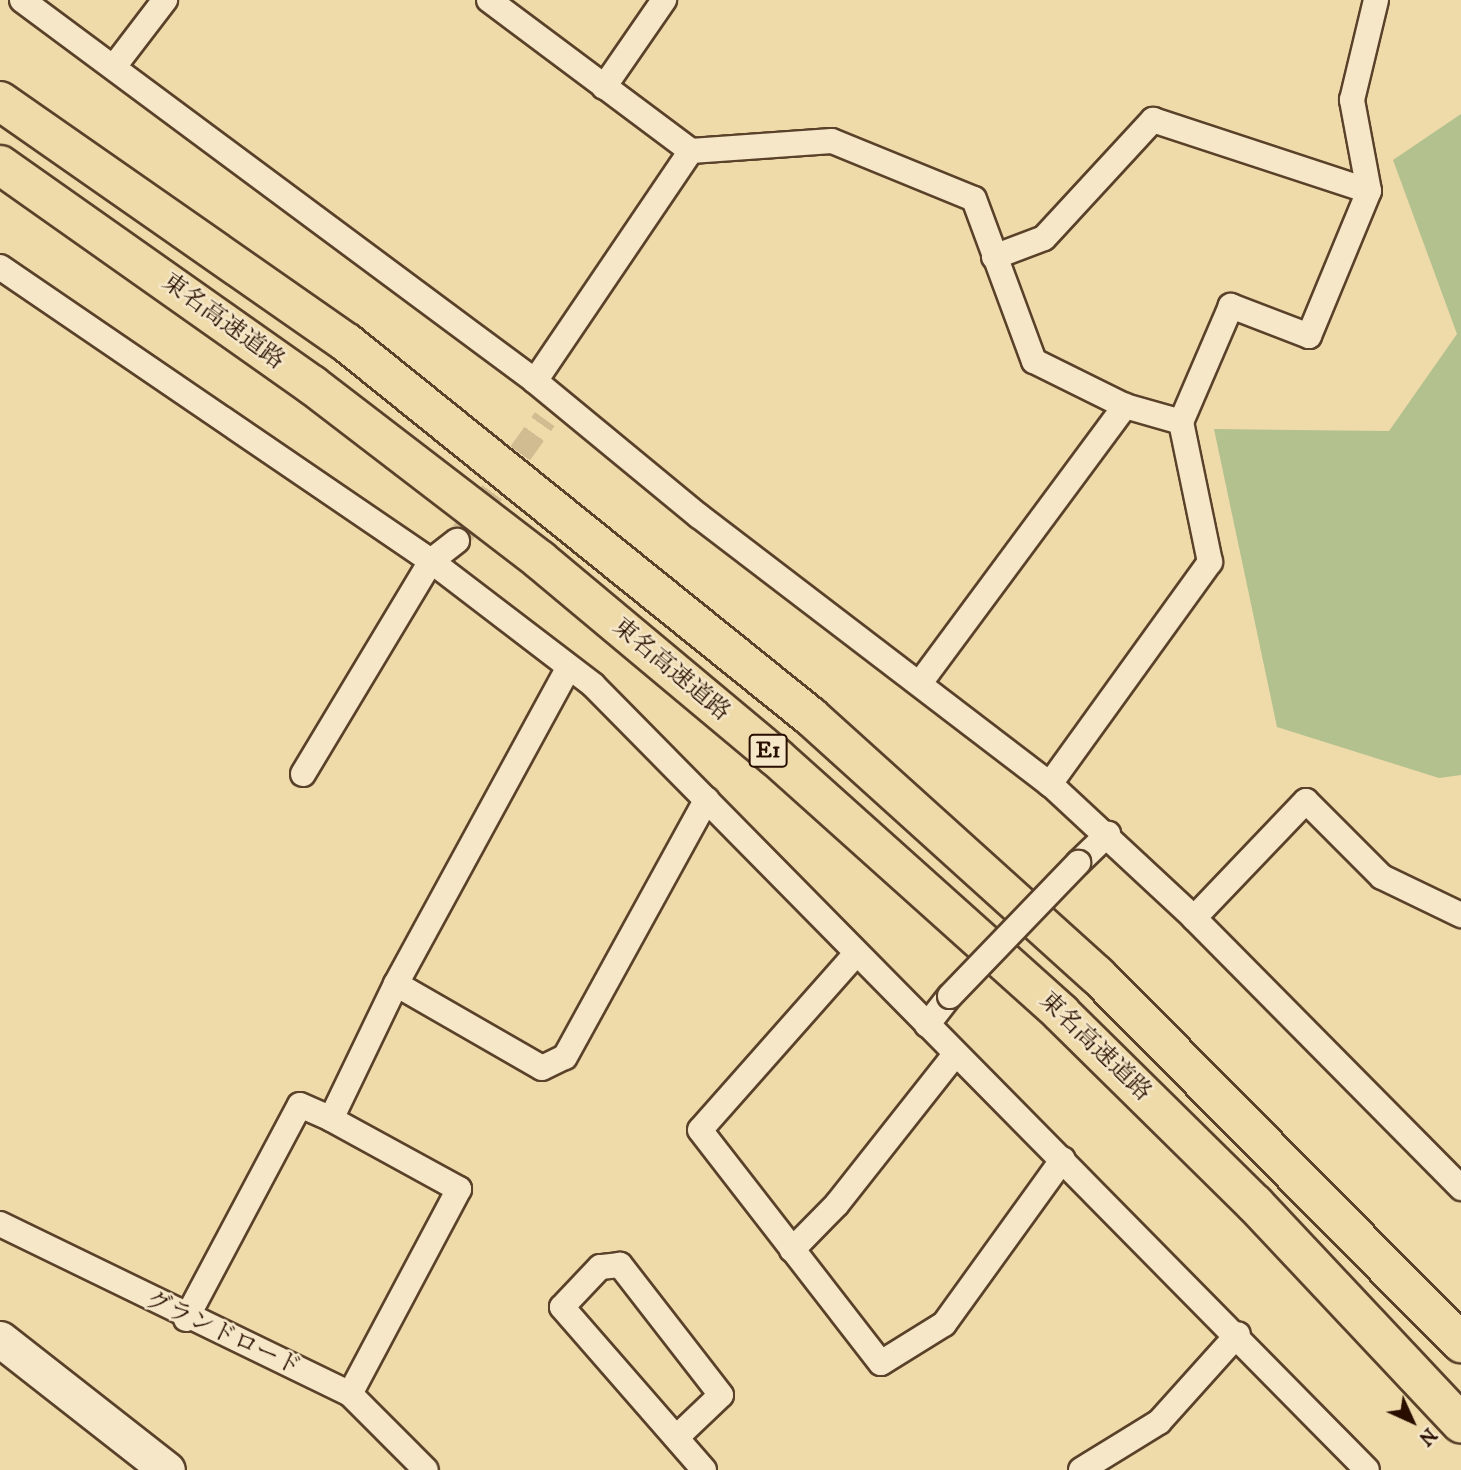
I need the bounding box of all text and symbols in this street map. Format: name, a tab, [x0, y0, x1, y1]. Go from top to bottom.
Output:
street label: 東名高速道路	[156, 268, 290, 376]
street label: 東名高速道路	[607, 613, 735, 727]
road number: E1	[747, 732, 789, 771]
street label: 東名高速道路	[1033, 987, 1157, 1107]
street label: グランドロード	[141, 1285, 305, 1383]
north arrow	[1377, 1386, 1447, 1456]
text: N	[1414, 1423, 1441, 1450]

